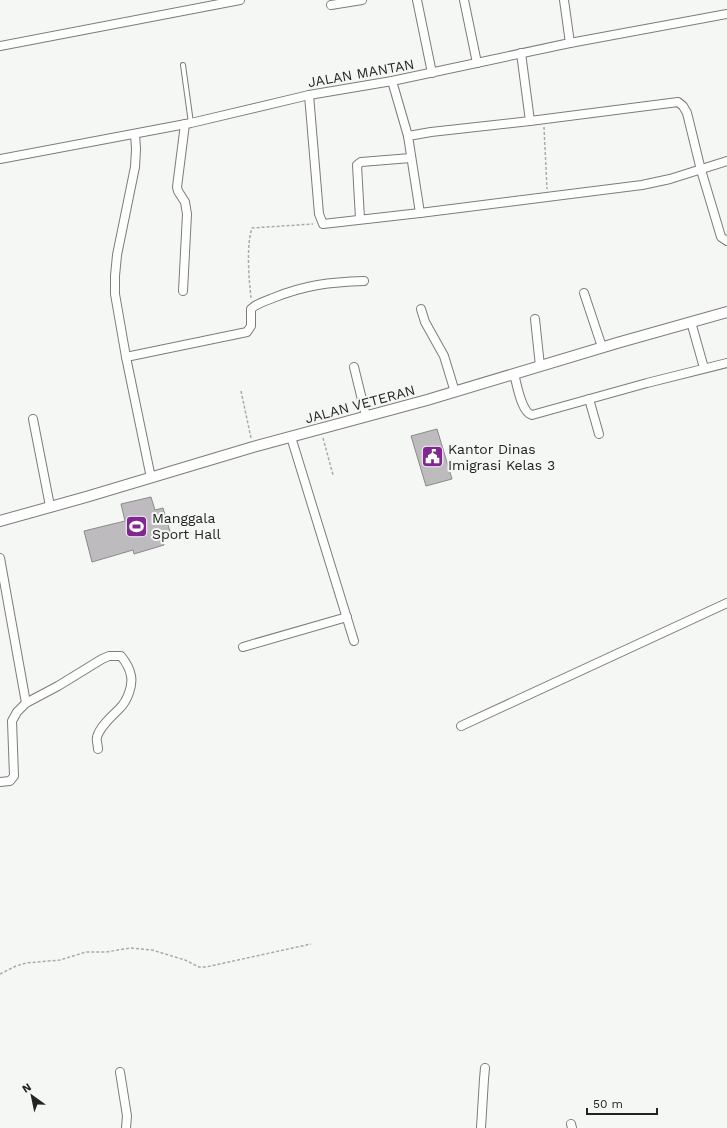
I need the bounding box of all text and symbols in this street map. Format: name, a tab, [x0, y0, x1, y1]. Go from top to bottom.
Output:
street label: JALAN MANTAN	[307, 56, 415, 90]
street label: JALAN VETERAN	[303, 382, 417, 426]
place label: Kantor Dinas Imigrasi Kelas 3	[448, 441, 555, 473]
public building icon: Kantor Dinas Imigrasi Kelas 3	[419, 444, 445, 470]
place label: Manggala Sport Hall	[152, 510, 221, 542]
sports icon: Manggala Sport Hall	[123, 513, 149, 539]
north arrow	[12, 1076, 52, 1116]
text: N	[20, 1080, 34, 1096]
scale bar	[587, 1090, 657, 1116]
text: 50 m	[593, 1097, 623, 1111]

